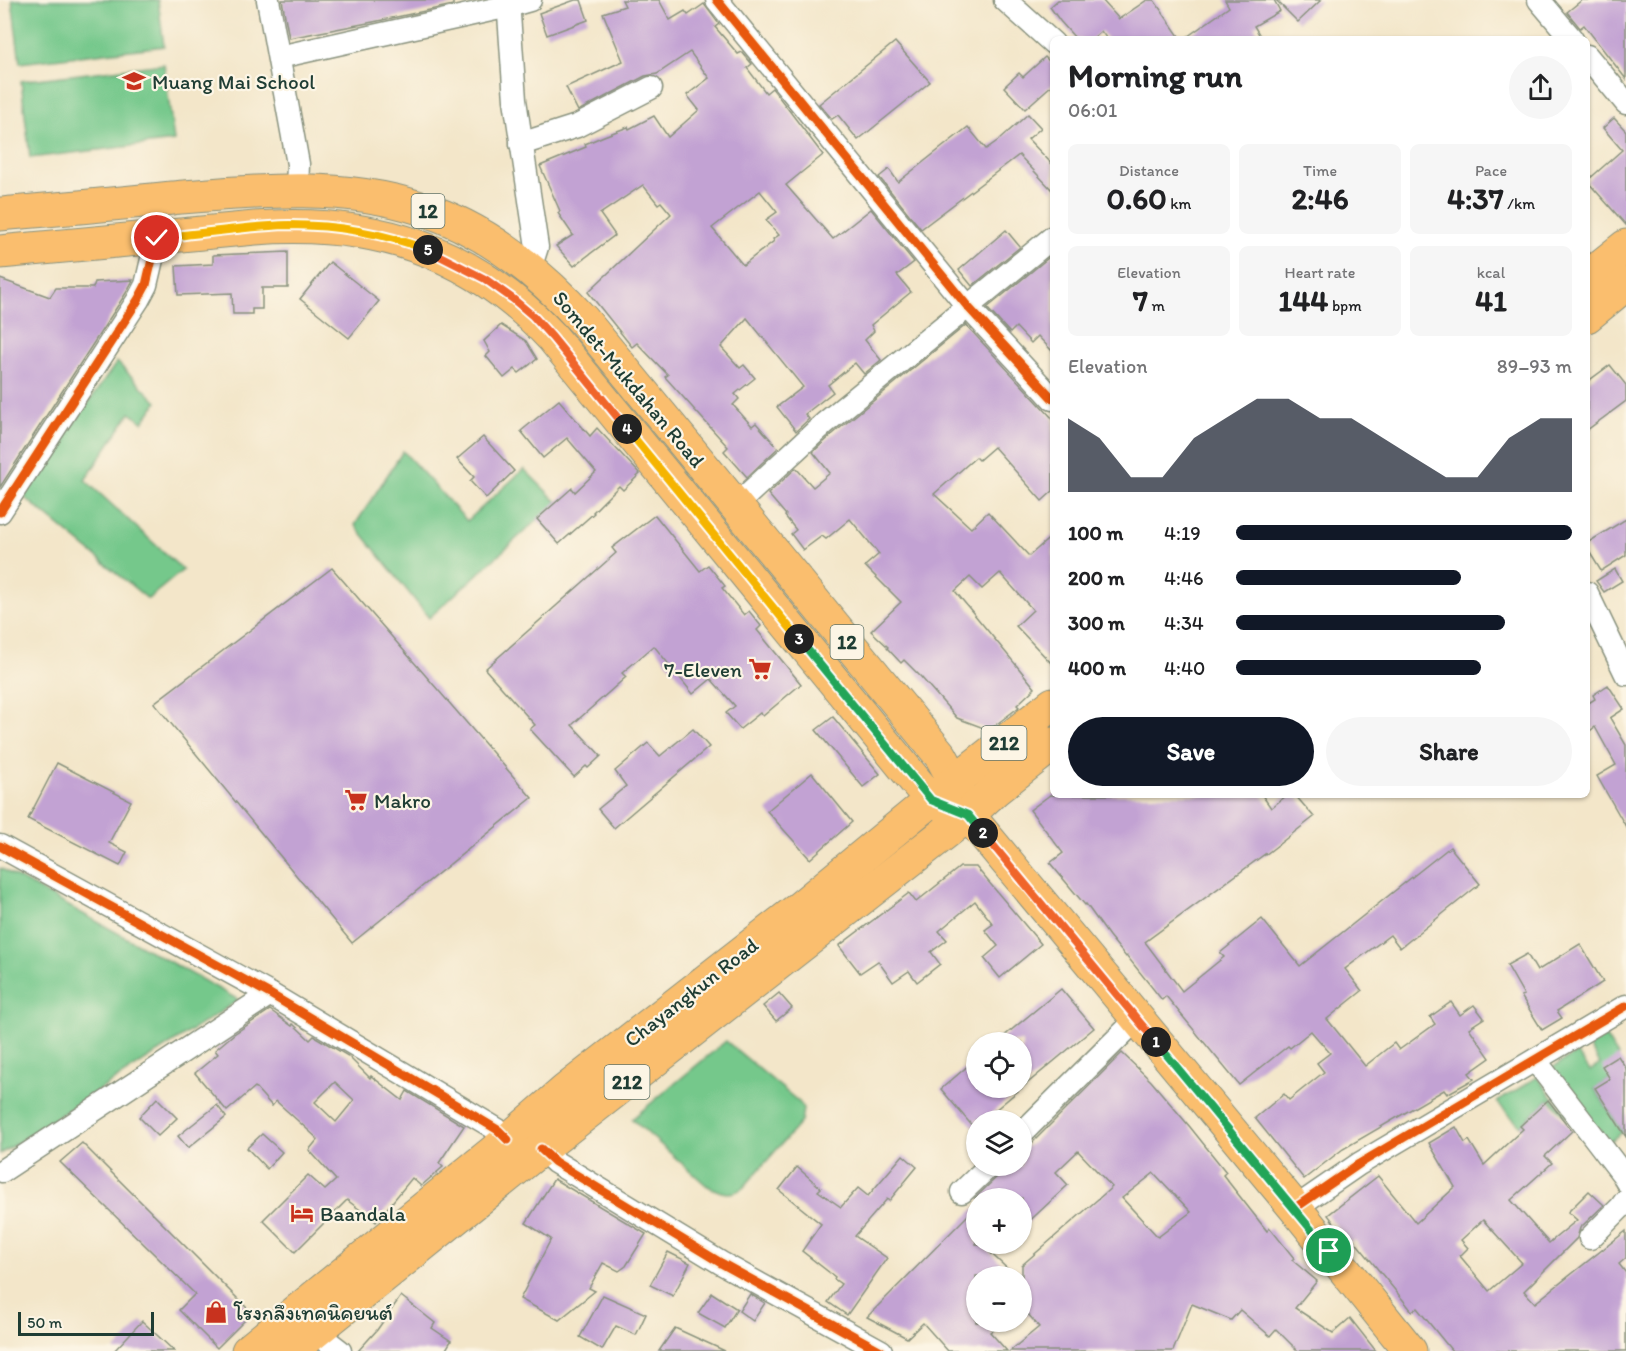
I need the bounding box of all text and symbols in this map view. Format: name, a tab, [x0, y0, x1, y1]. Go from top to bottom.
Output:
text: Morning run	[1068, 56, 1243, 95]
button: share	[1509, 56, 1572, 119]
school or university icon: Muang Mai School	[121, 68, 147, 94]
place label: Muang Mai School	[152, 69, 315, 94]
text: 06:01	[1068, 98, 1117, 122]
text: Distance	[1119, 161, 1179, 180]
text: Time	[1303, 161, 1337, 180]
text: Pace	[1475, 161, 1507, 180]
text: 0.60	[1107, 180, 1167, 217]
text: 2:46	[1291, 180, 1349, 217]
text: 4:37	[1447, 180, 1504, 217]
road number: 12	[412, 194, 444, 228]
text: km	[1167, 194, 1191, 213]
text: /km	[1504, 194, 1535, 213]
pin	[131, 212, 182, 263]
icon: check	[140, 221, 173, 254]
pin: 5	[413, 235, 443, 265]
text: 5	[424, 240, 432, 259]
text: Elevation	[1117, 263, 1181, 282]
text: Heart rate	[1285, 263, 1355, 282]
text: kcal	[1477, 263, 1505, 282]
text: 7	[1133, 282, 1148, 319]
text: 144	[1278, 282, 1328, 319]
text: 41	[1475, 282, 1507, 319]
street label: Somdet-Mukdahan Road	[548, 286, 710, 472]
text: m	[1148, 296, 1165, 315]
text: bpm	[1328, 296, 1362, 315]
text: Elevation	[1068, 354, 1147, 378]
text: 89–93 m	[1497, 354, 1572, 378]
pin: 4	[612, 414, 642, 444]
text: 4	[622, 419, 632, 438]
text: 100 m	[1068, 521, 1123, 545]
text: 4:19	[1164, 521, 1201, 545]
text: 200 m	[1068, 566, 1124, 590]
text: 4:46	[1164, 566, 1204, 590]
text: 300 m	[1068, 611, 1125, 635]
text: 4:34	[1164, 611, 1204, 635]
pin: 3	[784, 624, 814, 654]
road number: 12	[830, 625, 864, 659]
text: 3	[795, 629, 803, 648]
supermarket icon: 7-Eleven	[747, 656, 773, 682]
text: 400 m	[1068, 656, 1126, 680]
text: 4:40	[1164, 656, 1205, 680]
place label: 7-Eleven	[664, 657, 742, 682]
button: Save	[1068, 717, 1314, 786]
button: Share	[1326, 717, 1572, 786]
road number: 212	[982, 726, 1026, 760]
supermarket icon: Makro	[343, 787, 369, 813]
place label: Makro	[374, 788, 431, 813]
pin: 2	[968, 818, 998, 848]
text: 2	[979, 823, 987, 842]
street label: Chayangkun Road	[619, 932, 763, 1052]
pin: 1	[1141, 1027, 1171, 1057]
map controls	[966, 1032, 1032, 1332]
button: locate	[966, 1032, 1032, 1098]
text: 1	[1152, 1032, 1160, 1051]
road number: 212	[604, 1065, 650, 1099]
button: layers	[966, 1110, 1032, 1176]
button: +	[966, 1188, 1032, 1254]
hotel icon: Baandala	[289, 1200, 315, 1226]
place label: Baandala	[320, 1201, 406, 1226]
pin	[1303, 1225, 1354, 1276]
icon: arrive	[1312, 1234, 1345, 1267]
button: −	[966, 1266, 1032, 1332]
shop icon: โรงกลึงเทคนิคยนต์	[203, 1299, 229, 1325]
place label: โรงกลึงเทคนิคยนต์	[233, 1300, 393, 1325]
scale bar	[18, 1309, 154, 1336]
text: 50 m	[27, 1313, 62, 1332]

